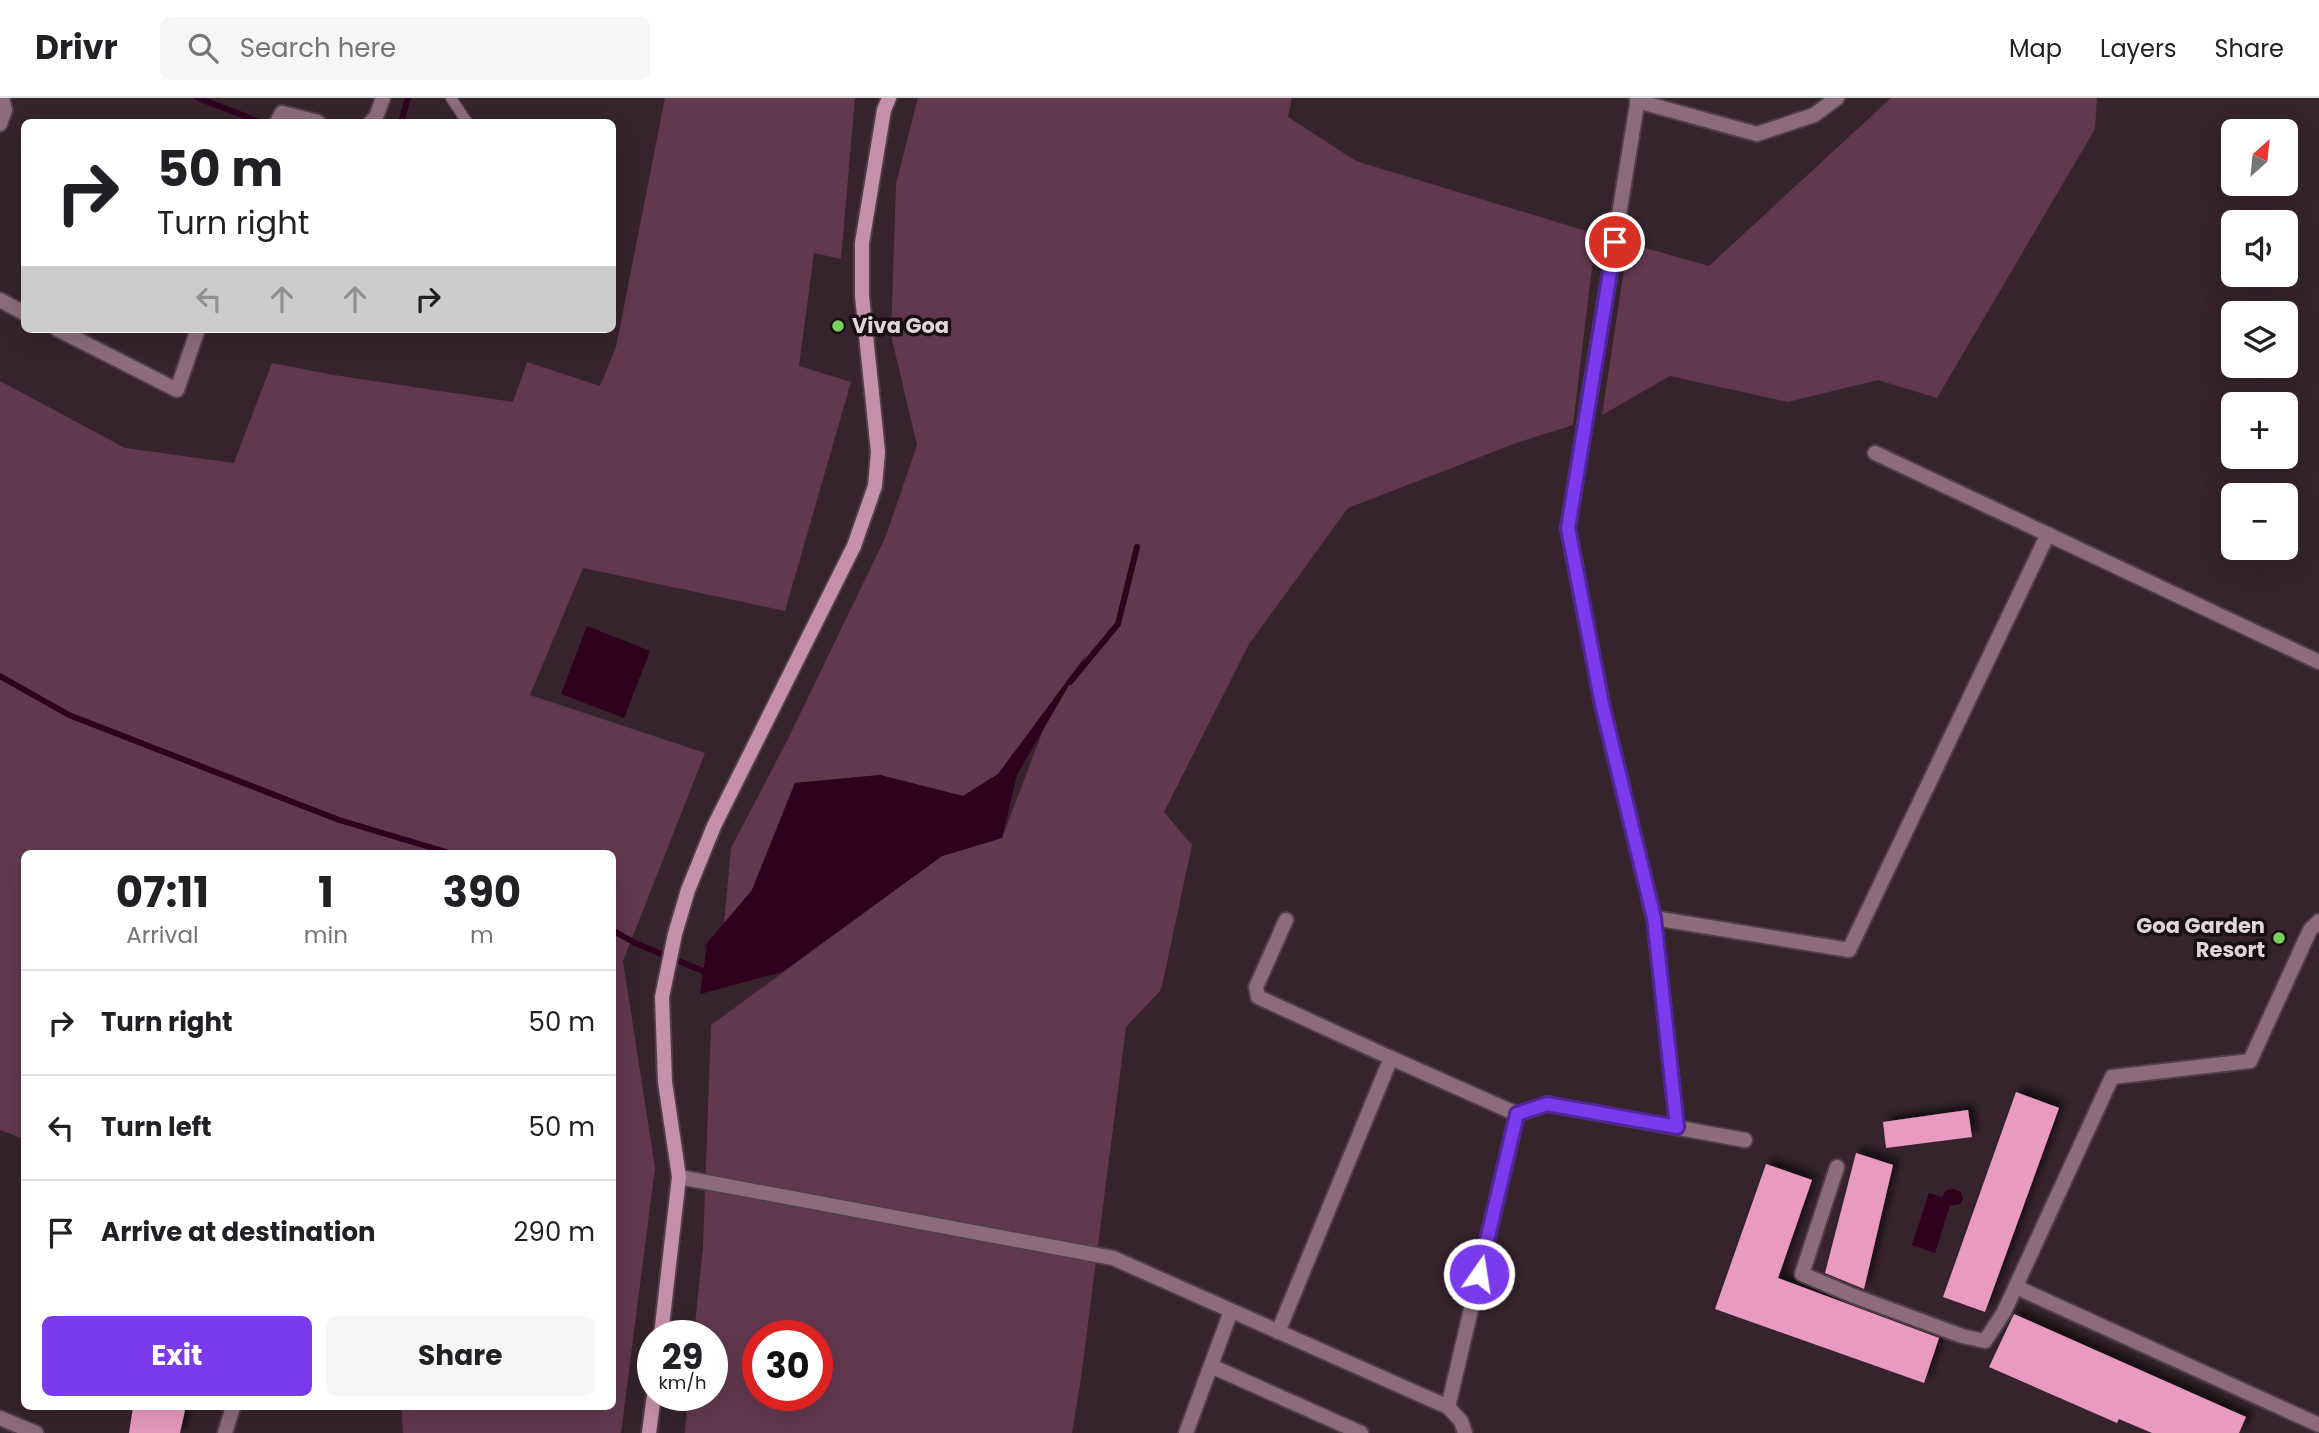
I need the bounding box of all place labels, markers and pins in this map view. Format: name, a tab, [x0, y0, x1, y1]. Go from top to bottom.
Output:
pin	[1585, 212, 1645, 272]
place label: Viva Goa	[852, 311, 949, 340]
marker: Viva Goa	[830, 318, 846, 334]
place label: Goa Garden Resort	[2136, 911, 2265, 964]
marker: Goa Garden Resort	[2271, 930, 2287, 946]

